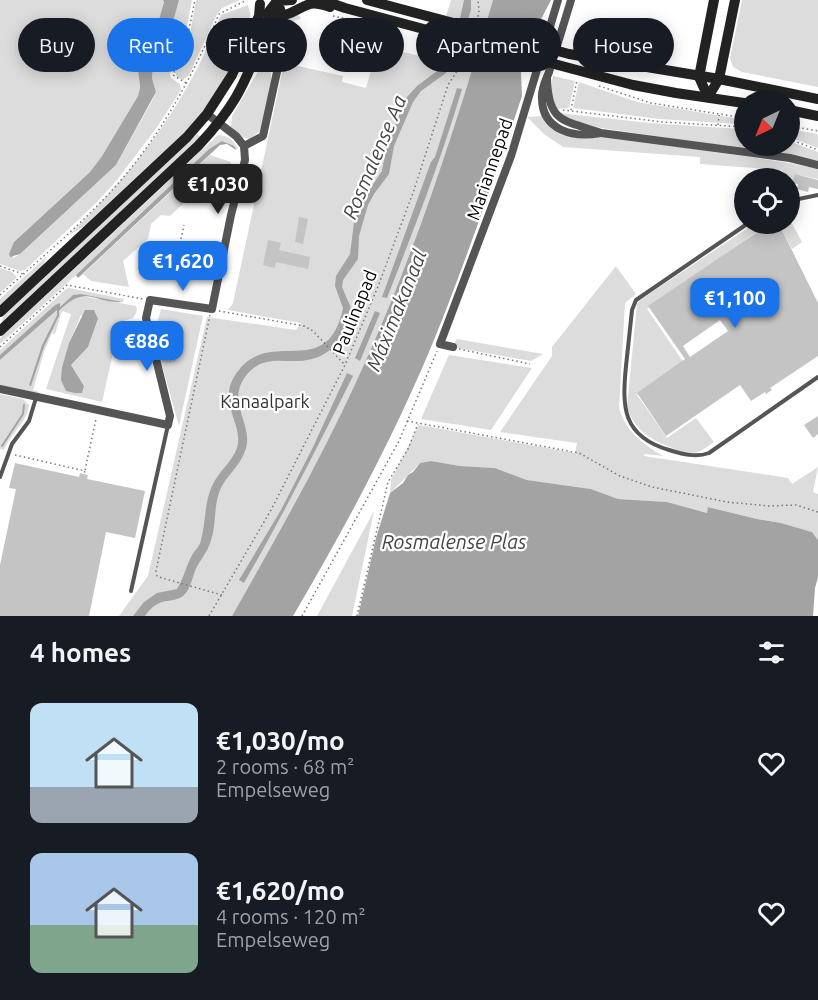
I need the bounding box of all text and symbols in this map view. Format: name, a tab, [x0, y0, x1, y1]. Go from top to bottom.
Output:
chip: Buy	[18, 18, 95, 72]
chip: Rent	[107, 18, 194, 72]
chip: Filters	[206, 18, 307, 72]
chip: New	[319, 18, 404, 72]
chip: Apartment	[416, 18, 561, 72]
chip: House	[573, 18, 674, 72]
north arrow	[734, 90, 800, 156]
map controls	[734, 90, 800, 234]
water label: Rosmalense Aa	[338, 92, 410, 222]
street label: Mariannepad	[462, 116, 516, 222]
pin: €1,030	[169, 164, 267, 215]
button: locate	[734, 168, 800, 234]
text: €1,030	[187, 172, 249, 195]
pin: €1,620	[134, 241, 232, 292]
water label: Máximakanaal	[361, 246, 431, 374]
text: €1,620	[152, 249, 214, 272]
street label: Paulinapad	[328, 267, 380, 357]
pin: €1,100	[686, 278, 784, 329]
text: €1,100	[704, 286, 766, 309]
pin: €886	[111, 321, 183, 372]
text: €886	[124, 329, 170, 352]
park label: Kanaalpark	[220, 391, 310, 411]
water label: Rosmalense Plas	[382, 530, 527, 553]
icon: filters	[755, 636, 788, 669]
text: 4 homes	[30, 638, 131, 667]
text: €1,030/mo	[216, 726, 345, 755]
icon: home	[78, 727, 150, 799]
icon: heart	[755, 747, 788, 780]
text: 2 rooms · 68 m²	[216, 755, 354, 778]
text: Empelseweg	[216, 778, 330, 801]
text: €1,620/mo	[216, 876, 345, 905]
icon: home	[78, 877, 150, 949]
icon: heart	[755, 897, 788, 930]
text: 4 rooms · 120 m²	[216, 905, 366, 928]
text: Empelseweg	[216, 928, 330, 951]

